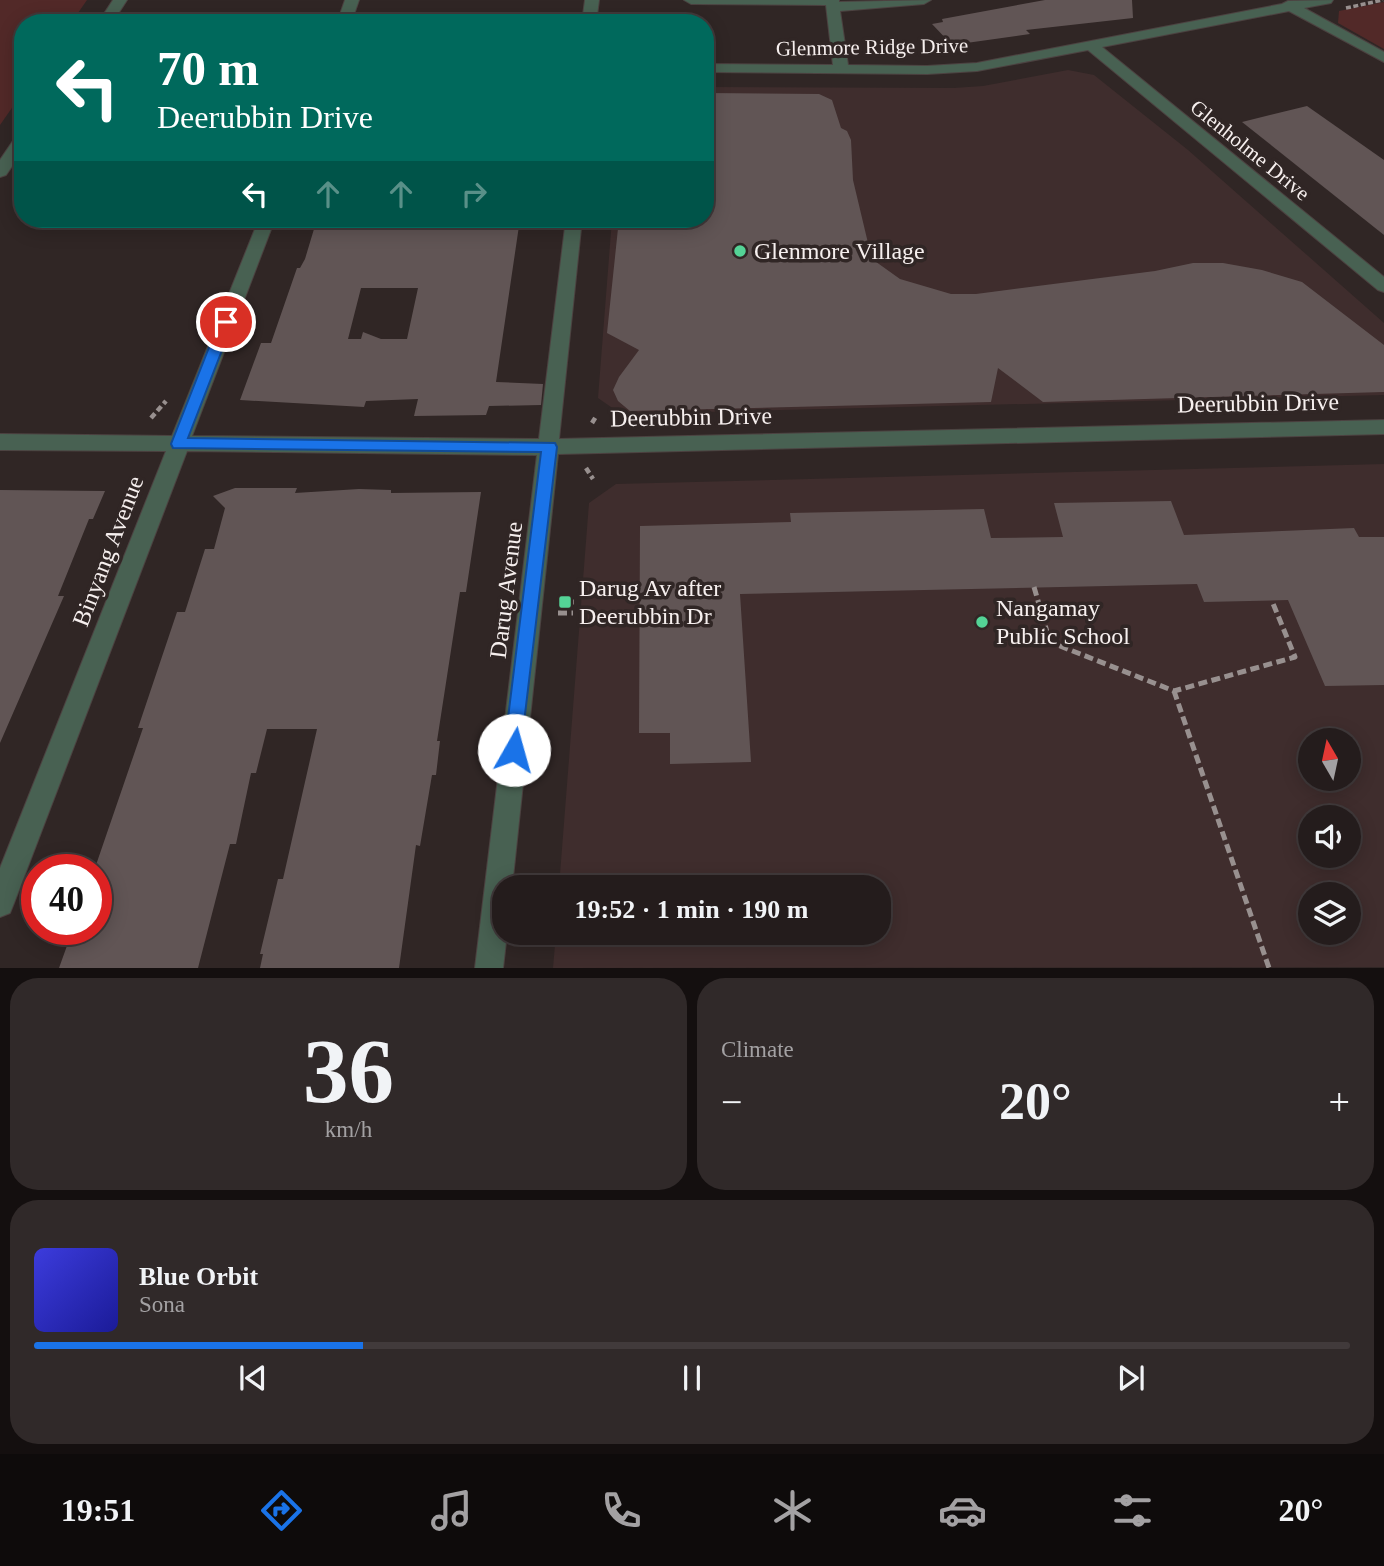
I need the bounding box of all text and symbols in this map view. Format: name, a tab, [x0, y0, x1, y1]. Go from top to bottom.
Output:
street label: Glenmore Ridge Drive	[776, 33, 968, 61]
text: 70 m	[157, 41, 259, 96]
icon: left	[42, 42, 133, 133]
street label: Glenholme Drive	[1186, 95, 1314, 205]
text: Deerubbin Drive	[157, 99, 373, 135]
icon: left	[236, 175, 274, 213]
icon: ahead	[309, 175, 347, 213]
icon: ahead	[382, 175, 420, 213]
icon: right	[455, 175, 493, 213]
place label: Glenmore Village	[754, 238, 925, 264]
marker: Glenmore Village	[732, 243, 748, 259]
pin	[196, 292, 256, 352]
icon: arrive	[207, 303, 245, 341]
street label: Deerubbin Drive	[1177, 389, 1339, 417]
street label: Deerubbin Drive	[610, 403, 772, 431]
street label: Binyang Avenue	[67, 472, 149, 630]
street label: Darug Avenue	[485, 520, 527, 660]
place label: Darug Av after Deerubbin Dr	[579, 575, 721, 629]
marker: Darug Av after Deerubbin Dr	[557, 594, 573, 610]
place label: Nangamay Public School	[996, 595, 1130, 649]
marker: Nangamay Public School	[974, 614, 990, 630]
position arrow	[477, 713, 551, 787]
north arrow	[1298, 728, 1362, 791]
map controls	[1298, 728, 1361, 945]
button: sound	[1298, 805, 1361, 868]
speed limit sign: 40	[21, 854, 112, 945]
button: layers	[1298, 882, 1361, 945]
text: 19:52 · 1 min · 190 m	[575, 895, 809, 924]
text: 36	[303, 1021, 394, 1122]
text: Climate	[721, 1037, 794, 1062]
text: 20°	[999, 1073, 1072, 1130]
text: −	[721, 1081, 742, 1123]
text: +	[1329, 1081, 1350, 1123]
text: km/h	[325, 1117, 372, 1142]
text: Blue Orbit	[139, 1262, 258, 1291]
text: Sona	[139, 1292, 185, 1317]
icon: previous	[234, 1359, 272, 1397]
icon: pause	[673, 1359, 711, 1397]
icon: next	[1112, 1359, 1150, 1397]
icon: directions	[257, 1486, 306, 1535]
icon: music	[427, 1486, 476, 1535]
icon: phone	[597, 1486, 646, 1535]
icon: climate	[768, 1486, 817, 1535]
icon: car	[938, 1486, 987, 1535]
icon: filters	[1108, 1486, 1157, 1535]
text: 19:51	[61, 1492, 135, 1528]
text: 20°	[1279, 1492, 1323, 1528]

